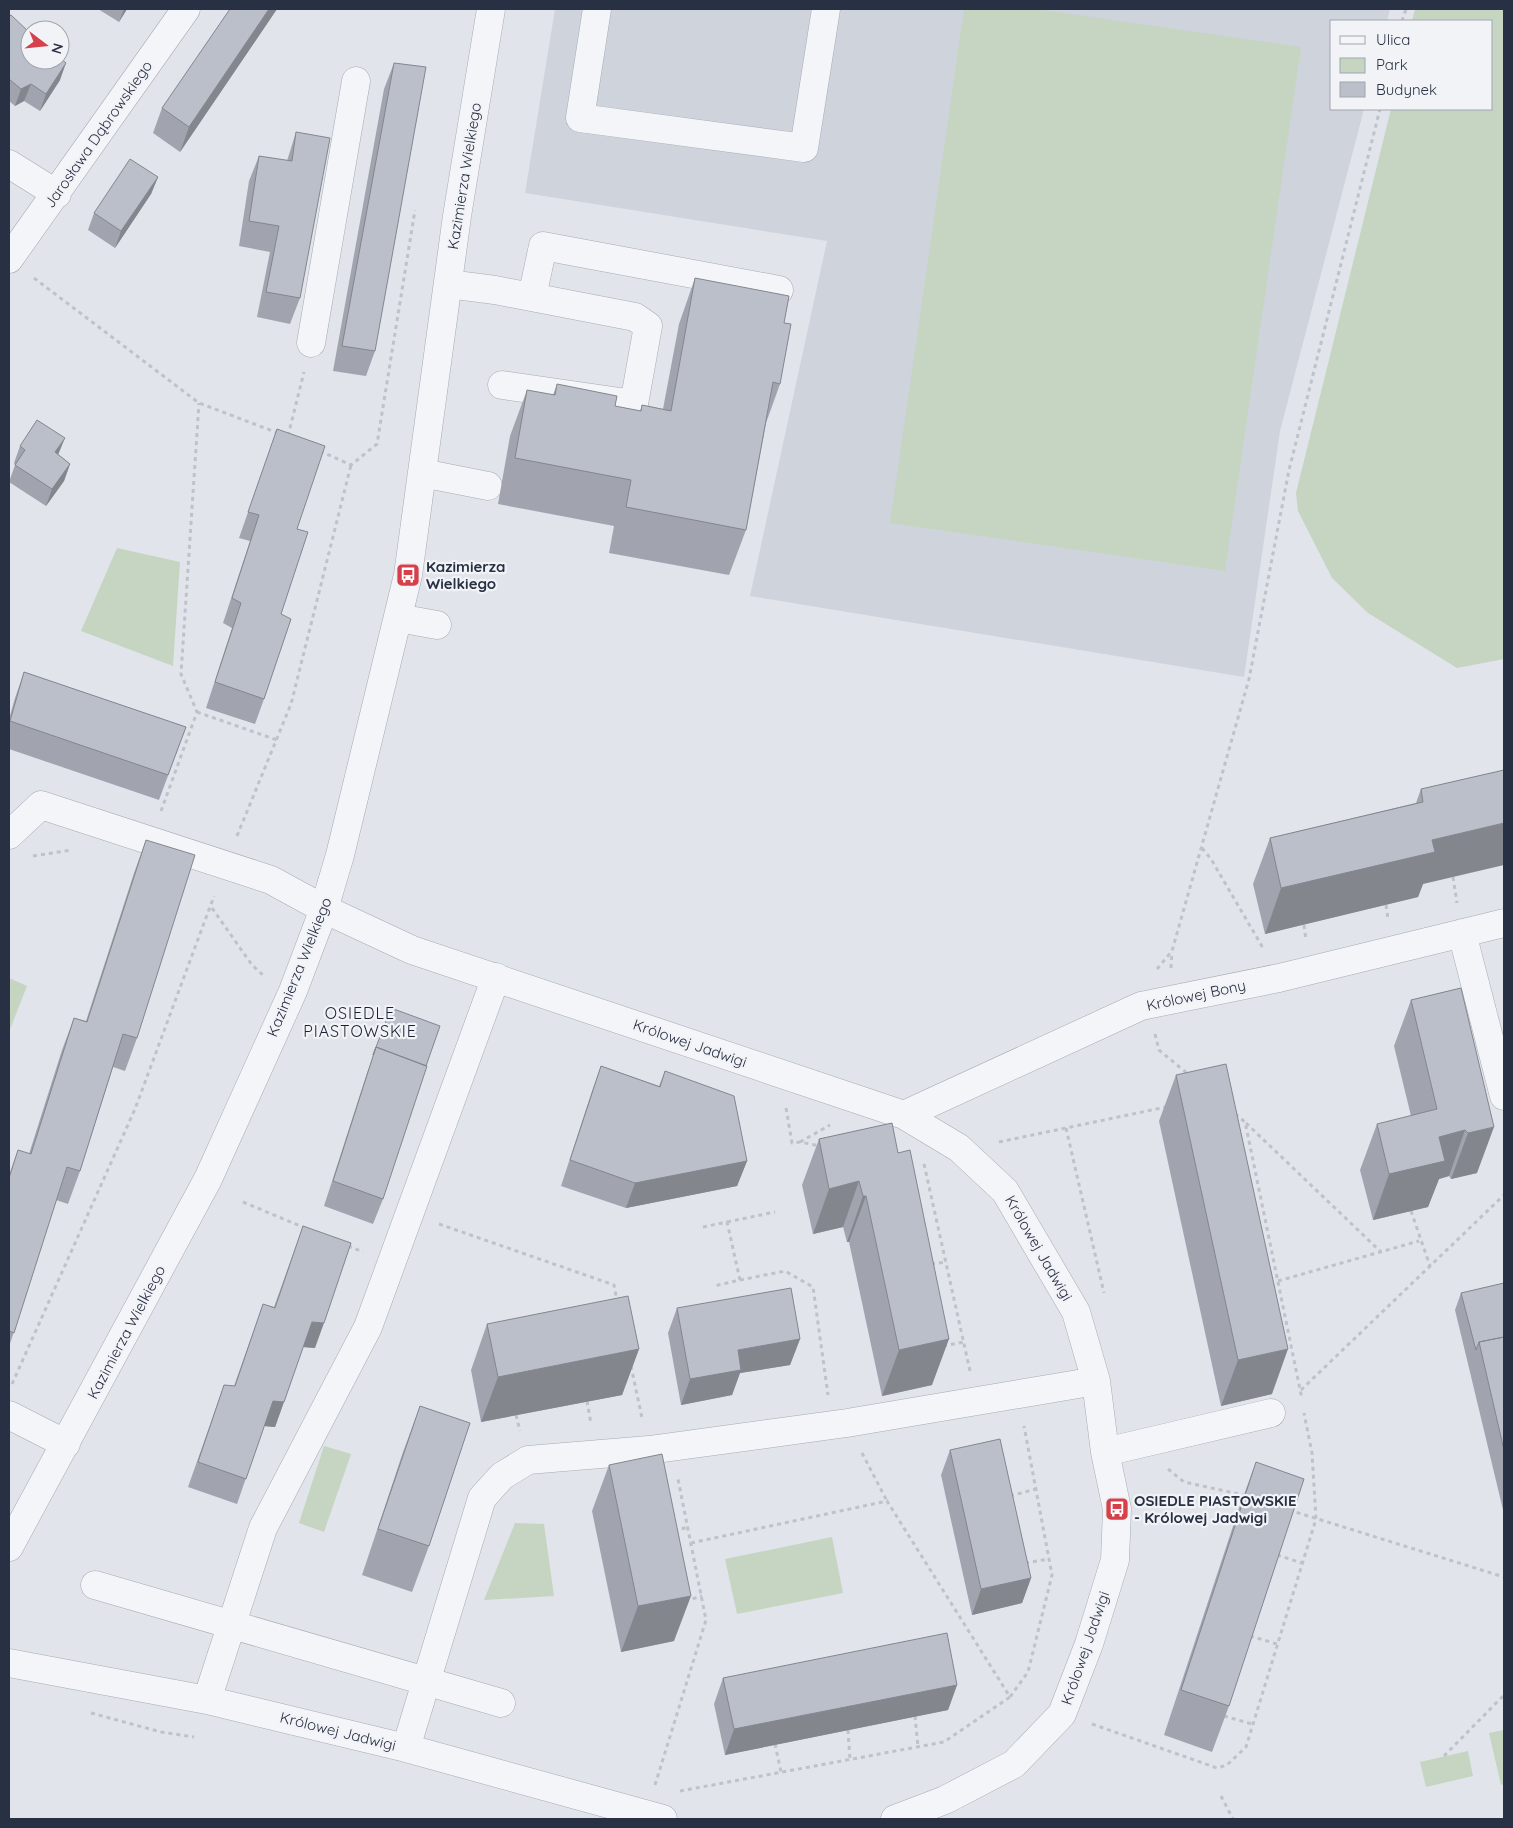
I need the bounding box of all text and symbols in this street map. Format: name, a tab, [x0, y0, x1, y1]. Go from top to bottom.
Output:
north arrow	[20, 20, 70, 70]
legend	[1330, 20, 1493, 110]
text: Ulica	[1376, 30, 1410, 49]
text: N	[47, 41, 68, 56]
text: Park	[1376, 55, 1408, 74]
street label: Jarosława Dąbrowskiego	[40, 57, 156, 211]
text: Budynek	[1376, 80, 1437, 99]
street label: Kazimierza Wielkiego	[443, 101, 485, 251]
place label: Kazimierza Wielkiego	[426, 557, 505, 593]
bus stop icon: Kazimierza Wielkiego	[395, 562, 421, 588]
street label: Kazimierza Wielkiego	[262, 895, 336, 1039]
street label: Królowej Bony	[1145, 975, 1247, 1015]
district label: OSIEDLE PIASTOWSKIE	[303, 1003, 417, 1041]
street label: Królowej Jadwigi	[631, 1015, 749, 1071]
street label: Królowej Jadwigi	[1001, 1192, 1077, 1304]
street label: Kazimierza Wielkiego	[83, 1262, 169, 1402]
place label: OSIEDLE PIASTOWSKIE - Królowej Jadwigi	[1134, 1491, 1297, 1527]
bus stop icon: OSIEDLE PIASTOWSKIE - Królowej Jadwigi	[1104, 1496, 1130, 1522]
street label: Królowej Jadwigi	[1057, 1589, 1113, 1707]
street label: Królowej Jadwigi	[278, 1707, 398, 1755]

